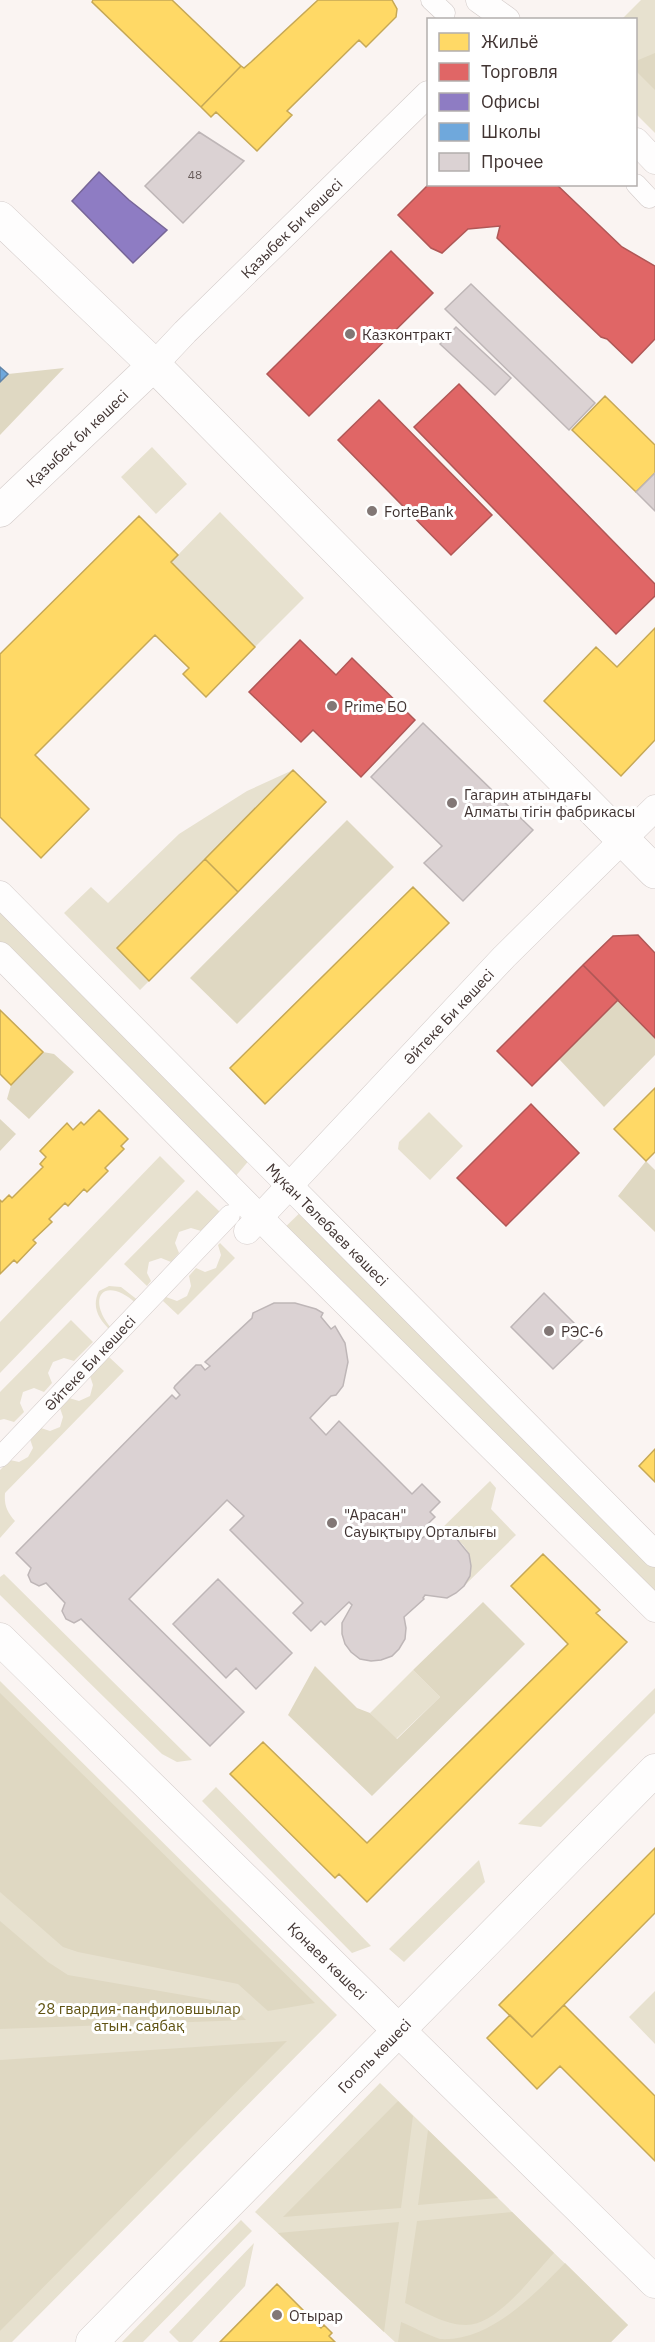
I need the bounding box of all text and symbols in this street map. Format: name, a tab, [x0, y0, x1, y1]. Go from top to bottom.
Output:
legend	[427, 18, 637, 186]
text: Жильё	[481, 30, 539, 53]
text: Торговля	[481, 60, 558, 83]
text: Офисы	[481, 90, 540, 113]
text: Школы	[481, 120, 541, 143]
text: Прочее	[481, 150, 544, 173]
house number: 48	[188, 167, 202, 182]
street label: Қазыбек Би көшесі	[236, 174, 346, 282]
place label: Казконтракт	[362, 325, 452, 344]
marker: Казконтракт	[343, 327, 357, 341]
street label: Қазыбек би көшесі	[22, 385, 132, 491]
place label: ForteBank	[384, 502, 454, 521]
marker: ForteBank	[365, 504, 379, 518]
place label: Prime БО	[344, 697, 407, 716]
marker: Prime БО	[325, 699, 339, 713]
place label: Гагарин атындағы Алматы тігін фабрикасы	[464, 785, 635, 821]
marker: Гагарин атындағы Алматы тігін фабрикасы	[445, 796, 459, 810]
street label: Әйтеке Би көшесі	[399, 965, 498, 1068]
street label: Мұқан Төлебаев көшесі	[262, 1159, 393, 1290]
street label: Әйтеке Би көшесі	[40, 1311, 139, 1414]
place label: РЭС-6	[561, 1322, 604, 1341]
marker: РЭС-6	[542, 1324, 556, 1338]
place label: "Арасан" Сауықтыру Орталығы	[344, 1505, 497, 1541]
marker: "Арасан" Сауықтыру Орталығы	[325, 1516, 339, 1530]
street label: Қонаев көшесі	[284, 1918, 371, 2003]
park label: 28 гвардия-панфиловшылар атын. саябақ	[37, 1999, 241, 2035]
street label: Гоголь көшесі	[333, 2014, 415, 2097]
place label: Отырар	[289, 2306, 343, 2325]
marker: Отырар	[270, 2308, 284, 2322]

